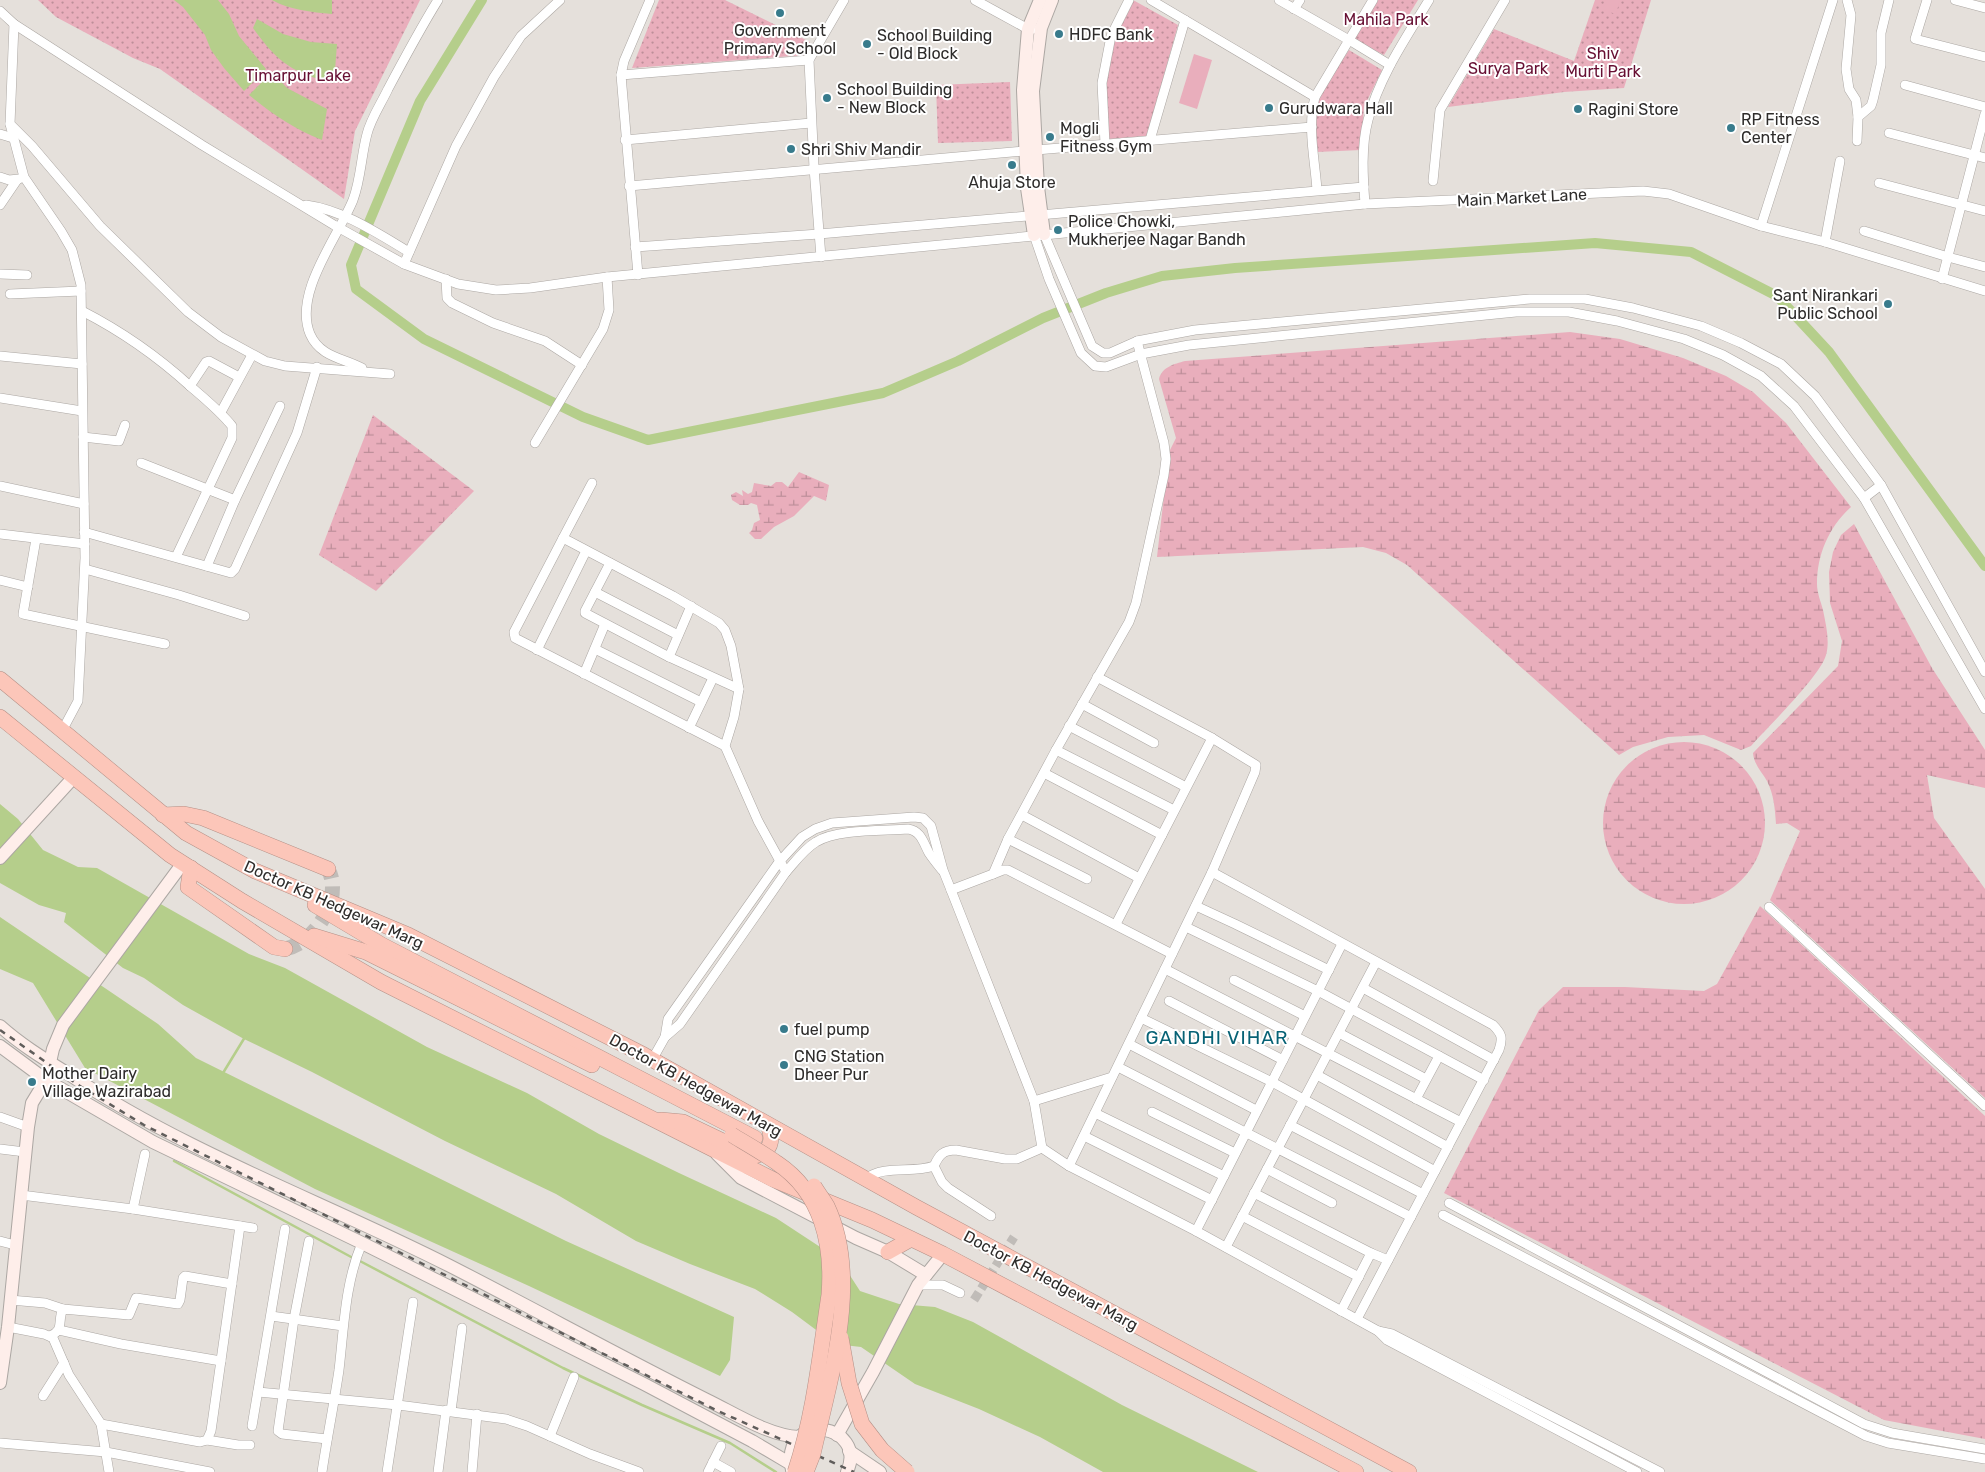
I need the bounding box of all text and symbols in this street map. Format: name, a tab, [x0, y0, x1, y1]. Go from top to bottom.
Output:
marker: Government Primary School	[774, 7, 786, 19]
park label: Mahila Park	[1343, 10, 1429, 29]
place label: Government Primary School	[724, 21, 836, 58]
place label: HDFC Bank	[1069, 25, 1154, 44]
place label: School Building - Old Block	[877, 26, 992, 63]
marker: HDFC Bank	[1053, 28, 1065, 40]
marker: School Building - Old Block	[861, 38, 873, 50]
park label: Shiv Murti Park	[1565, 44, 1642, 81]
park label: Surya Park	[1468, 59, 1549, 78]
park label: Timarpur Lake	[245, 66, 351, 85]
place label: School Building - New Block	[837, 80, 952, 117]
marker: School Building - New Block	[821, 92, 833, 104]
place label: Gurudwara Hall	[1279, 99, 1393, 118]
place label: Ragini Store	[1588, 100, 1679, 119]
marker: Gurudwara Hall	[1263, 102, 1275, 114]
marker: Ragini Store	[1572, 103, 1584, 115]
place label: RP Fitness Center	[1741, 110, 1820, 147]
place label: Mogli Fitness Gym	[1060, 119, 1152, 156]
marker: RP Fitness Center	[1725, 122, 1737, 134]
marker: Mogli Fitness Gym	[1044, 131, 1056, 143]
place label: Shri Shiv Mandir	[801, 140, 921, 159]
marker: Shri Shiv Mandir	[785, 143, 797, 155]
marker: Ahuja Store	[1006, 159, 1018, 171]
place label: Ahuja Store	[968, 173, 1056, 192]
street label: Main Market Lane	[1457, 185, 1588, 210]
place label: Police Chowki, Mukherjee Nagar Bandh	[1068, 212, 1246, 249]
marker: Police Chowki, Mukherjee Nagar Bandh	[1052, 224, 1064, 236]
place label: Sant Nirankari Public School	[1773, 286, 1878, 323]
marker: Sant Nirankari Public School	[1882, 298, 1894, 310]
street label: Doctor KB Hedgewar Marg	[241, 856, 427, 953]
place label: fuel pump	[794, 1020, 870, 1039]
marker: fuel pump	[778, 1023, 790, 1035]
district label: GANDHI VIHAR	[1146, 1026, 1288, 1049]
street label: Doctor KB Hedgewar Marg	[606, 1030, 785, 1141]
place label: CNG Station Dheer Pur	[794, 1047, 885, 1084]
marker: CNG Station Dheer Pur	[778, 1059, 790, 1071]
place label: Mother Dairy Village Wazirabad	[42, 1064, 171, 1101]
marker: Mother Dairy Village Wazirabad	[26, 1076, 38, 1088]
street label: Doctor KB Hedgewar Marg	[960, 1226, 1141, 1335]

